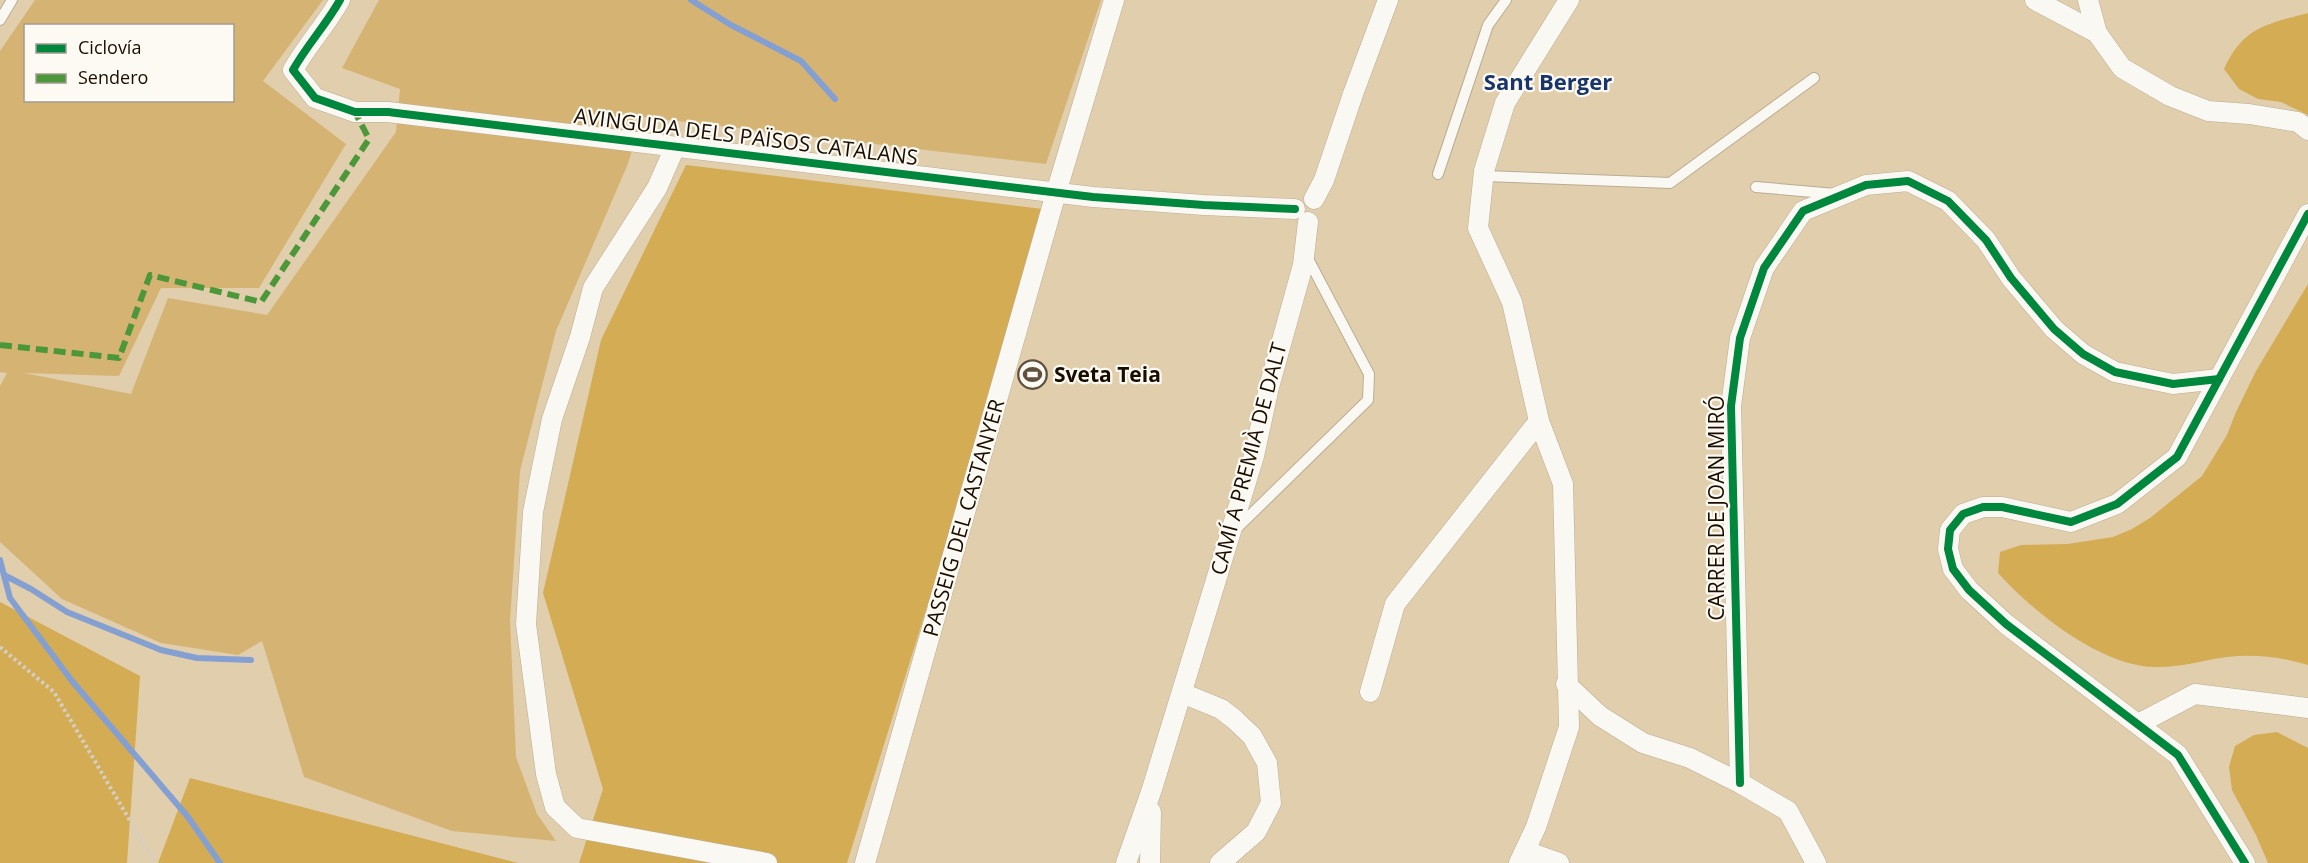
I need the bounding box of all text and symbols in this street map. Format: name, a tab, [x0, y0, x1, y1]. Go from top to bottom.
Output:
legend	[24, 24, 234, 102]
text: Ciclovía	[78, 35, 141, 59]
text: Sendero	[78, 65, 148, 89]
district label: Sant Berger	[1484, 66, 1612, 96]
street label: AVINGUDA DELS PAÏSOS CATALANS	[573, 101, 920, 171]
street label: CAMÍ A PREMIÀ DE DALT	[1204, 339, 1293, 578]
sports icon: Sveta Teia	[1017, 359, 1049, 391]
place label: Sveta Teia	[1054, 360, 1161, 388]
street label: CARRER DE JOAN MIRÓ	[1702, 395, 1730, 621]
street label: PASSEIG DEL CASTANYER	[916, 396, 1010, 640]

